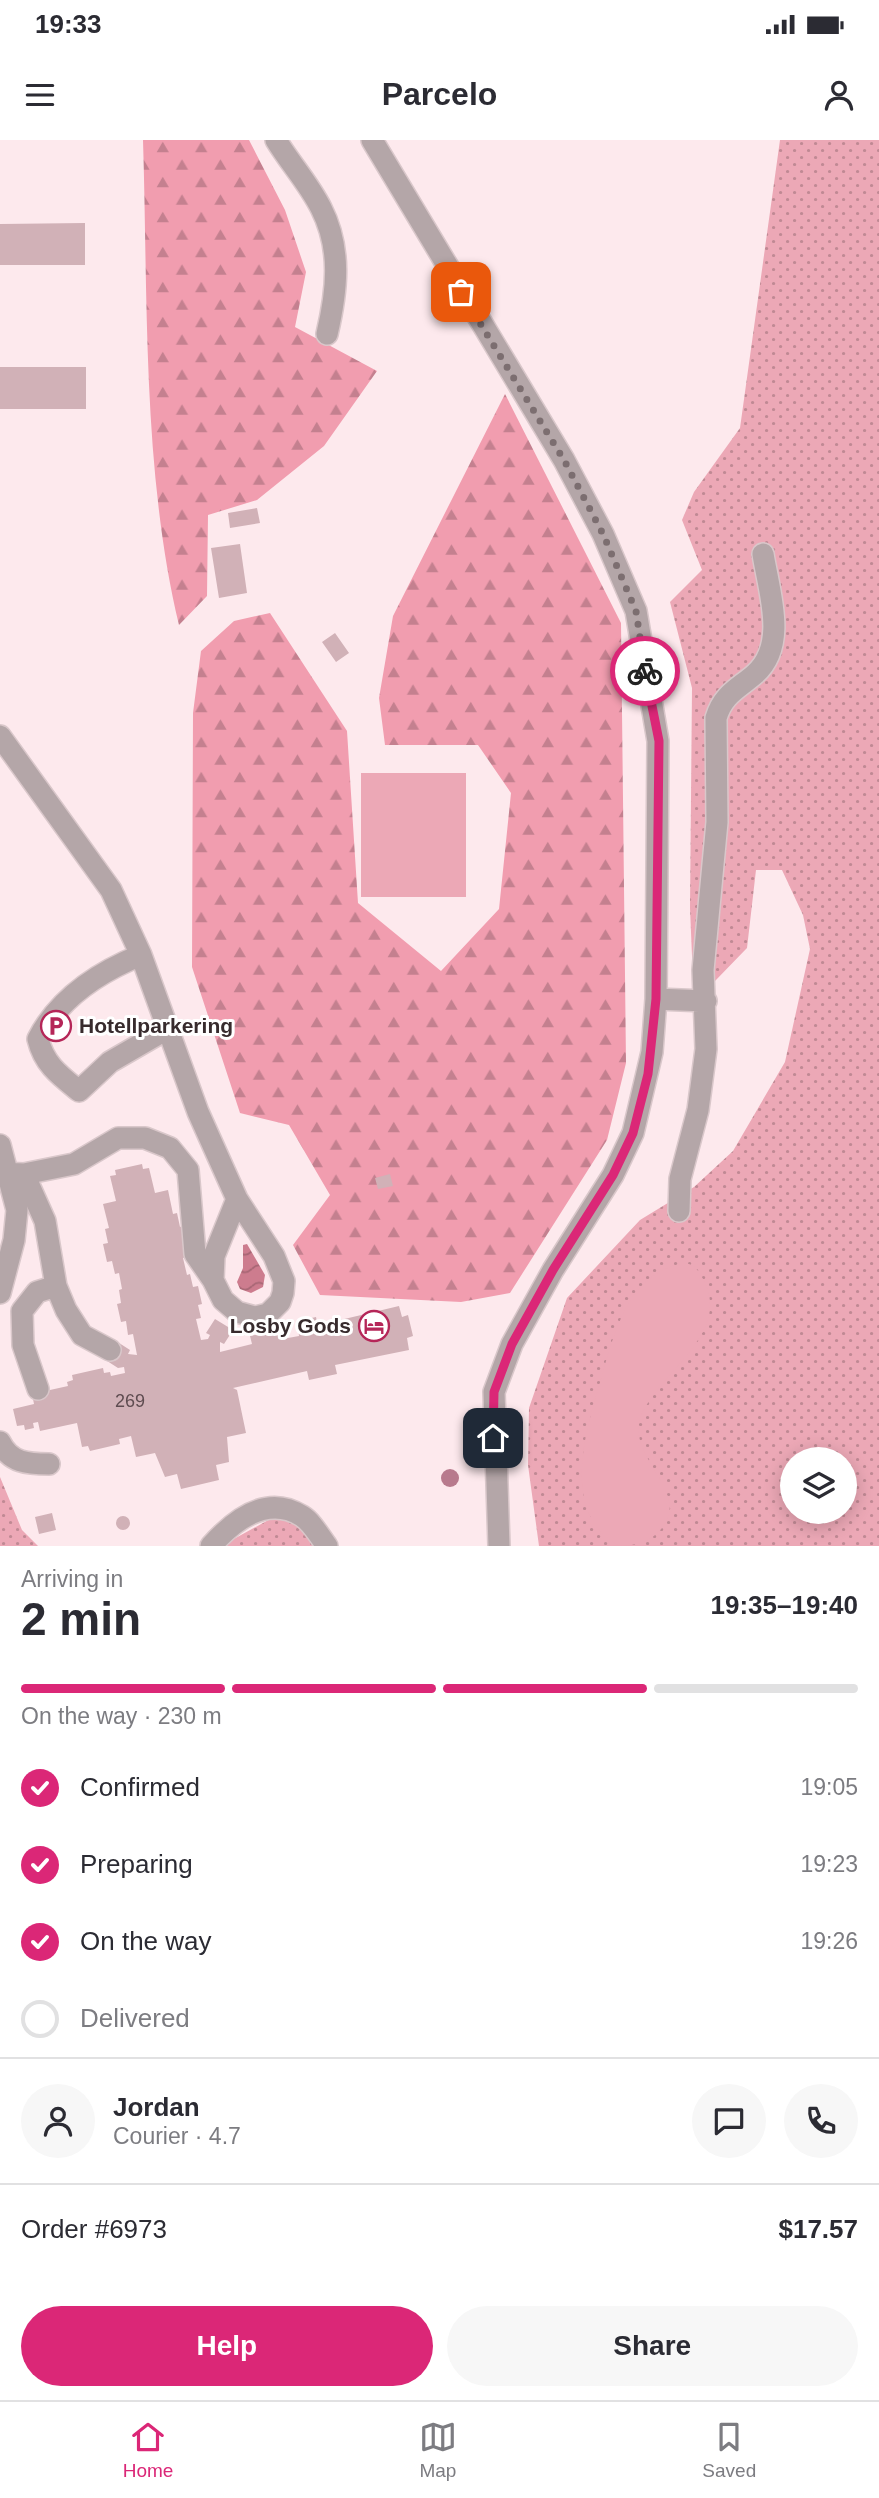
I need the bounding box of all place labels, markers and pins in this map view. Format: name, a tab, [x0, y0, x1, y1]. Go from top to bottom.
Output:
pin	[431, 262, 491, 322]
parking icon: Hotellparkering	[39, 1009, 73, 1043]
place label: Hotellparkering	[79, 1014, 233, 1037]
hotel icon: Losby Gods	[357, 1309, 391, 1343]
place label: Losby Gods	[230, 1314, 351, 1337]
pin	[463, 1408, 523, 1468]

